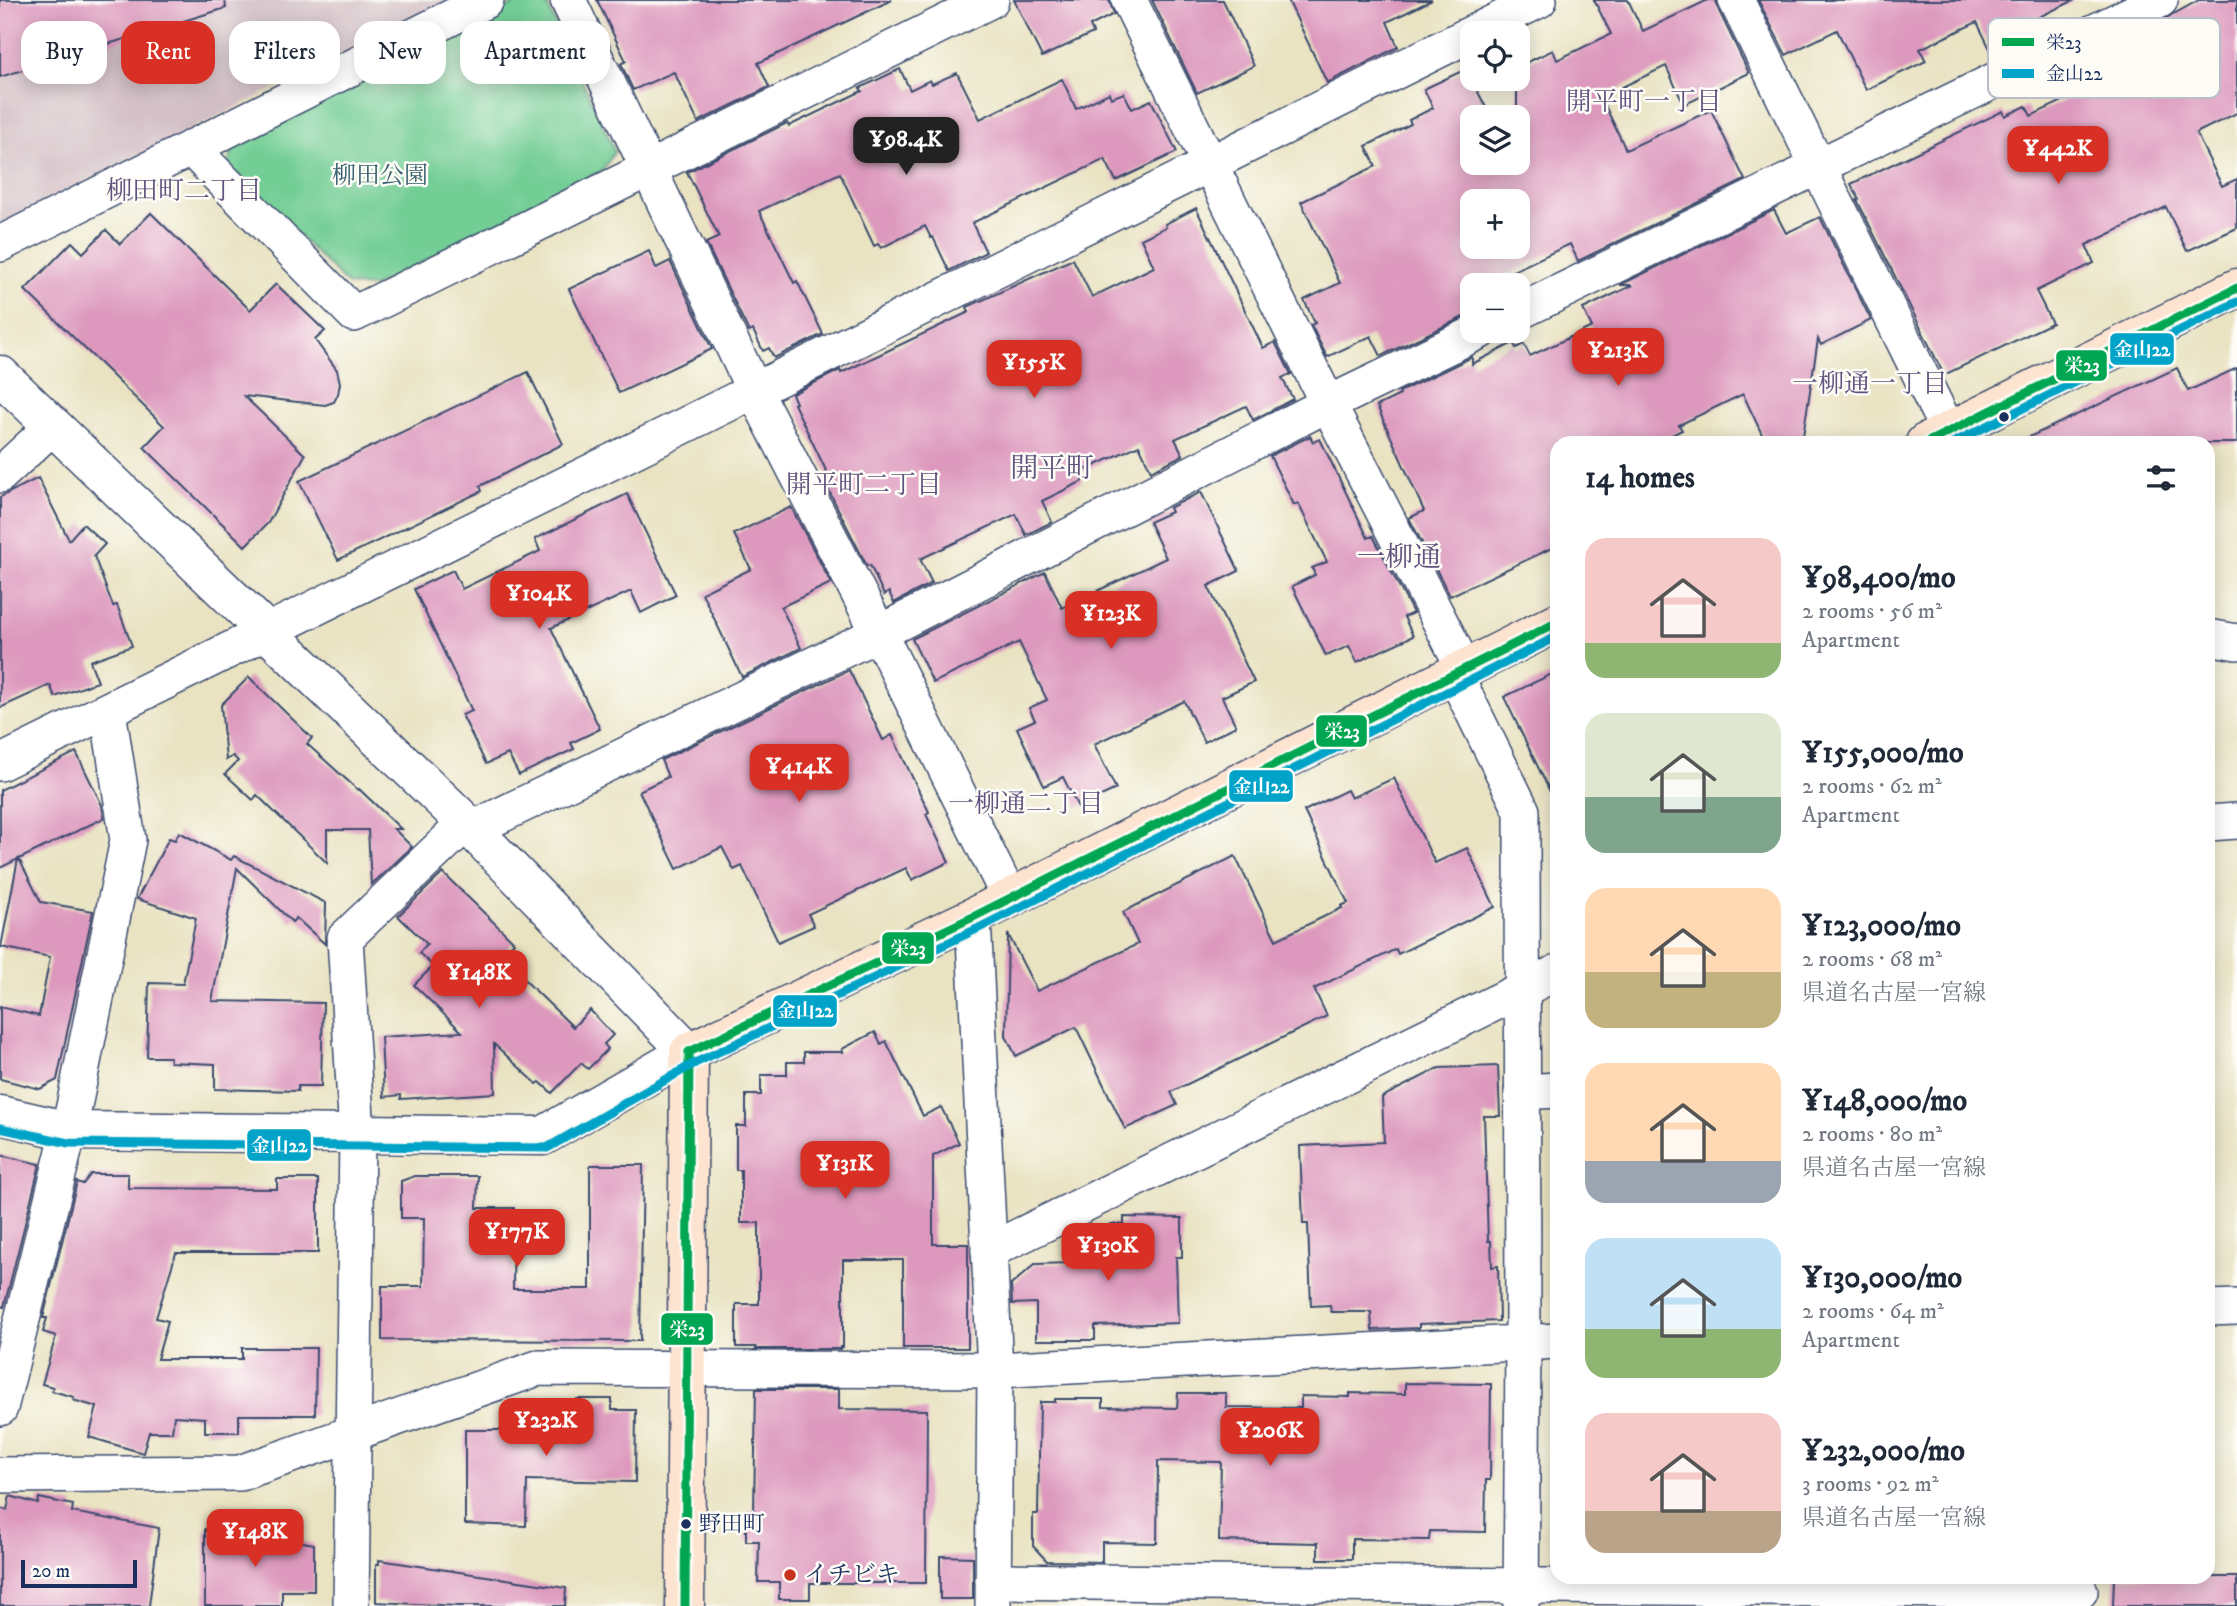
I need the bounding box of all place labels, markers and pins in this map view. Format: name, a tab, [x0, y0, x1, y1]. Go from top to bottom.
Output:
pin: ¥98.4K	[849, 118, 963, 177]
pin: ¥442K	[2009, 127, 2107, 186]
pin: ¥213K	[1569, 328, 1667, 388]
pin: ¥155K	[985, 340, 1083, 400]
unlabelled marker	[1997, 410, 2011, 424]
pin: ¥104K	[490, 572, 588, 631]
pin: ¥123K	[1062, 592, 1160, 651]
pin: ¥414K	[750, 744, 848, 804]
pin: ¥148K	[430, 950, 528, 1010]
pin: ¥131K	[796, 1142, 894, 1201]
pin: ¥177K	[468, 1210, 566, 1269]
pin: ¥130K	[1059, 1224, 1157, 1283]
pin: ¥232K	[497, 1398, 595, 1458]
pin: ¥206K	[1221, 1408, 1319, 1468]
pin: ¥148K	[206, 1510, 304, 1569]
place label: 野田町	[699, 1511, 765, 1538]
marker: 野田町	[679, 1517, 693, 1531]
place label: イチビキ	[804, 1560, 900, 1590]
marker: イチビキ	[782, 1567, 798, 1583]

